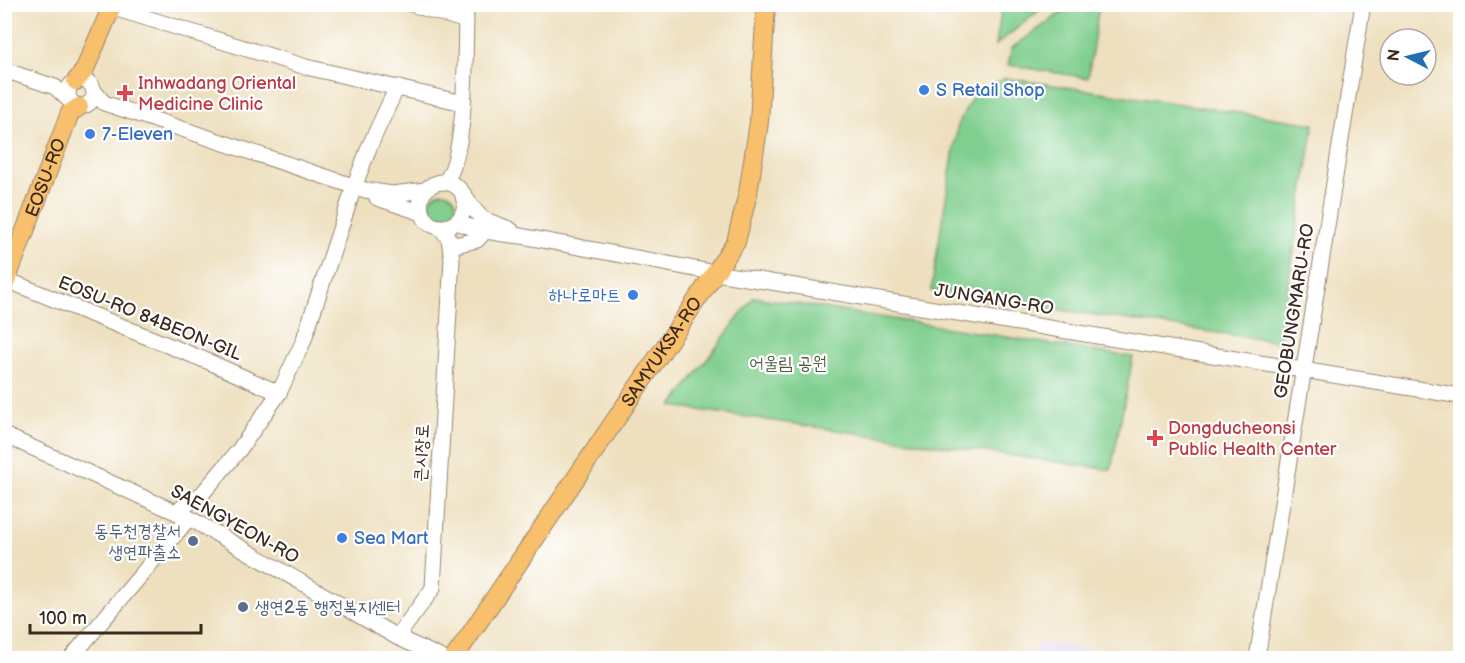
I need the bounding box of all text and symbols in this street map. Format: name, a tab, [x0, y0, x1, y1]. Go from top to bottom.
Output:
north arrow	[1378, 27, 1438, 87]
text: N	[1384, 48, 1405, 62]
place label: Inhwadang Oriental Medicine Clinic	[138, 73, 296, 115]
place label: S Retail Shop	[936, 80, 1045, 101]
marker: S Retail Shop	[917, 83, 931, 97]
marker: Inhwadang Oriental Medicine Clinic	[116, 84, 134, 102]
place label: 7-Eleven	[102, 124, 173, 145]
marker: 7-Eleven	[83, 127, 97, 141]
street label: EOSU-RO	[21, 136, 70, 220]
street label: GEOBUNGMARU-RO	[1270, 222, 1319, 400]
street label: EOSU-RO 84BEON-GIL	[55, 272, 245, 365]
street label: JUNGANG-RO	[933, 280, 1055, 319]
place label: 하나로마트	[549, 285, 621, 306]
marker: 하나로마트	[626, 288, 640, 302]
street label: SAMYUKSA-RO	[617, 293, 707, 411]
park label: 어울림 공원	[749, 353, 827, 374]
place label: Dongducheonsi Public Health Center	[1168, 418, 1337, 460]
street label: 큰시장로	[409, 424, 434, 483]
marker: Dongducheonsi Public Health Center	[1146, 429, 1164, 447]
street label: SAENGYEON-RO	[167, 481, 303, 568]
place label: 동두천경찰서 생연파출소	[94, 521, 181, 563]
place label: Sea Mart	[354, 528, 429, 549]
marker: Sea Mart	[335, 531, 349, 545]
marker: 동두천경찰서 생연파출소	[186, 534, 200, 548]
scale bar	[30, 597, 201, 635]
place label: 생연2동 행정복지센터	[255, 597, 401, 618]
marker: 생연2동 행정복지센터	[236, 600, 250, 614]
text: 100 m	[39, 608, 87, 629]

